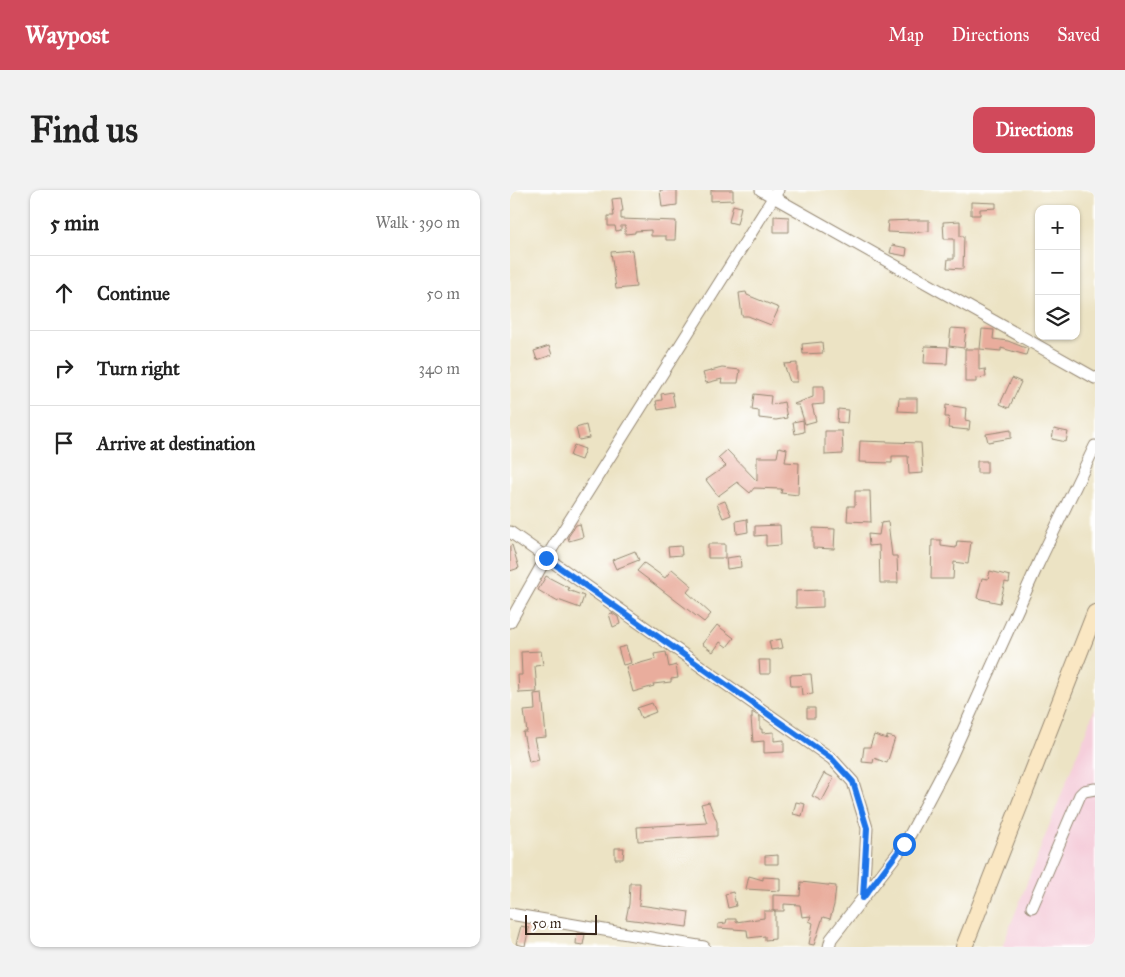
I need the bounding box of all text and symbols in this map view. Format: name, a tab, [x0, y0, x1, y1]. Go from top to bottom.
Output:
text: Waypost	[25, 20, 109, 50]
text: Map	[888, 24, 924, 46]
text: Directions	[952, 24, 1029, 46]
text: Saved	[1057, 24, 1100, 46]
button: Directions	[973, 107, 1095, 153]
text: Find us	[30, 109, 138, 152]
map controls	[1035, 205, 1080, 340]
button: +	[1035, 205, 1080, 250]
text: 5 min	[50, 210, 99, 236]
text: Walk · 390 m	[375, 213, 460, 232]
button: −	[1035, 250, 1080, 295]
icon: ahead	[50, 279, 78, 307]
text: Continue	[97, 282, 170, 305]
text: 50 m	[426, 284, 460, 303]
button: layers	[1035, 295, 1080, 340]
icon: right	[50, 354, 78, 382]
text: Turn right	[97, 357, 180, 380]
text: 340 m	[418, 359, 460, 378]
icon: arrive	[50, 429, 78, 457]
text: Arrive at destination	[97, 432, 255, 455]
route end	[535, 547, 558, 570]
route start	[893, 833, 916, 856]
scale bar	[525, 912, 598, 935]
text: 50 m	[532, 915, 561, 932]

